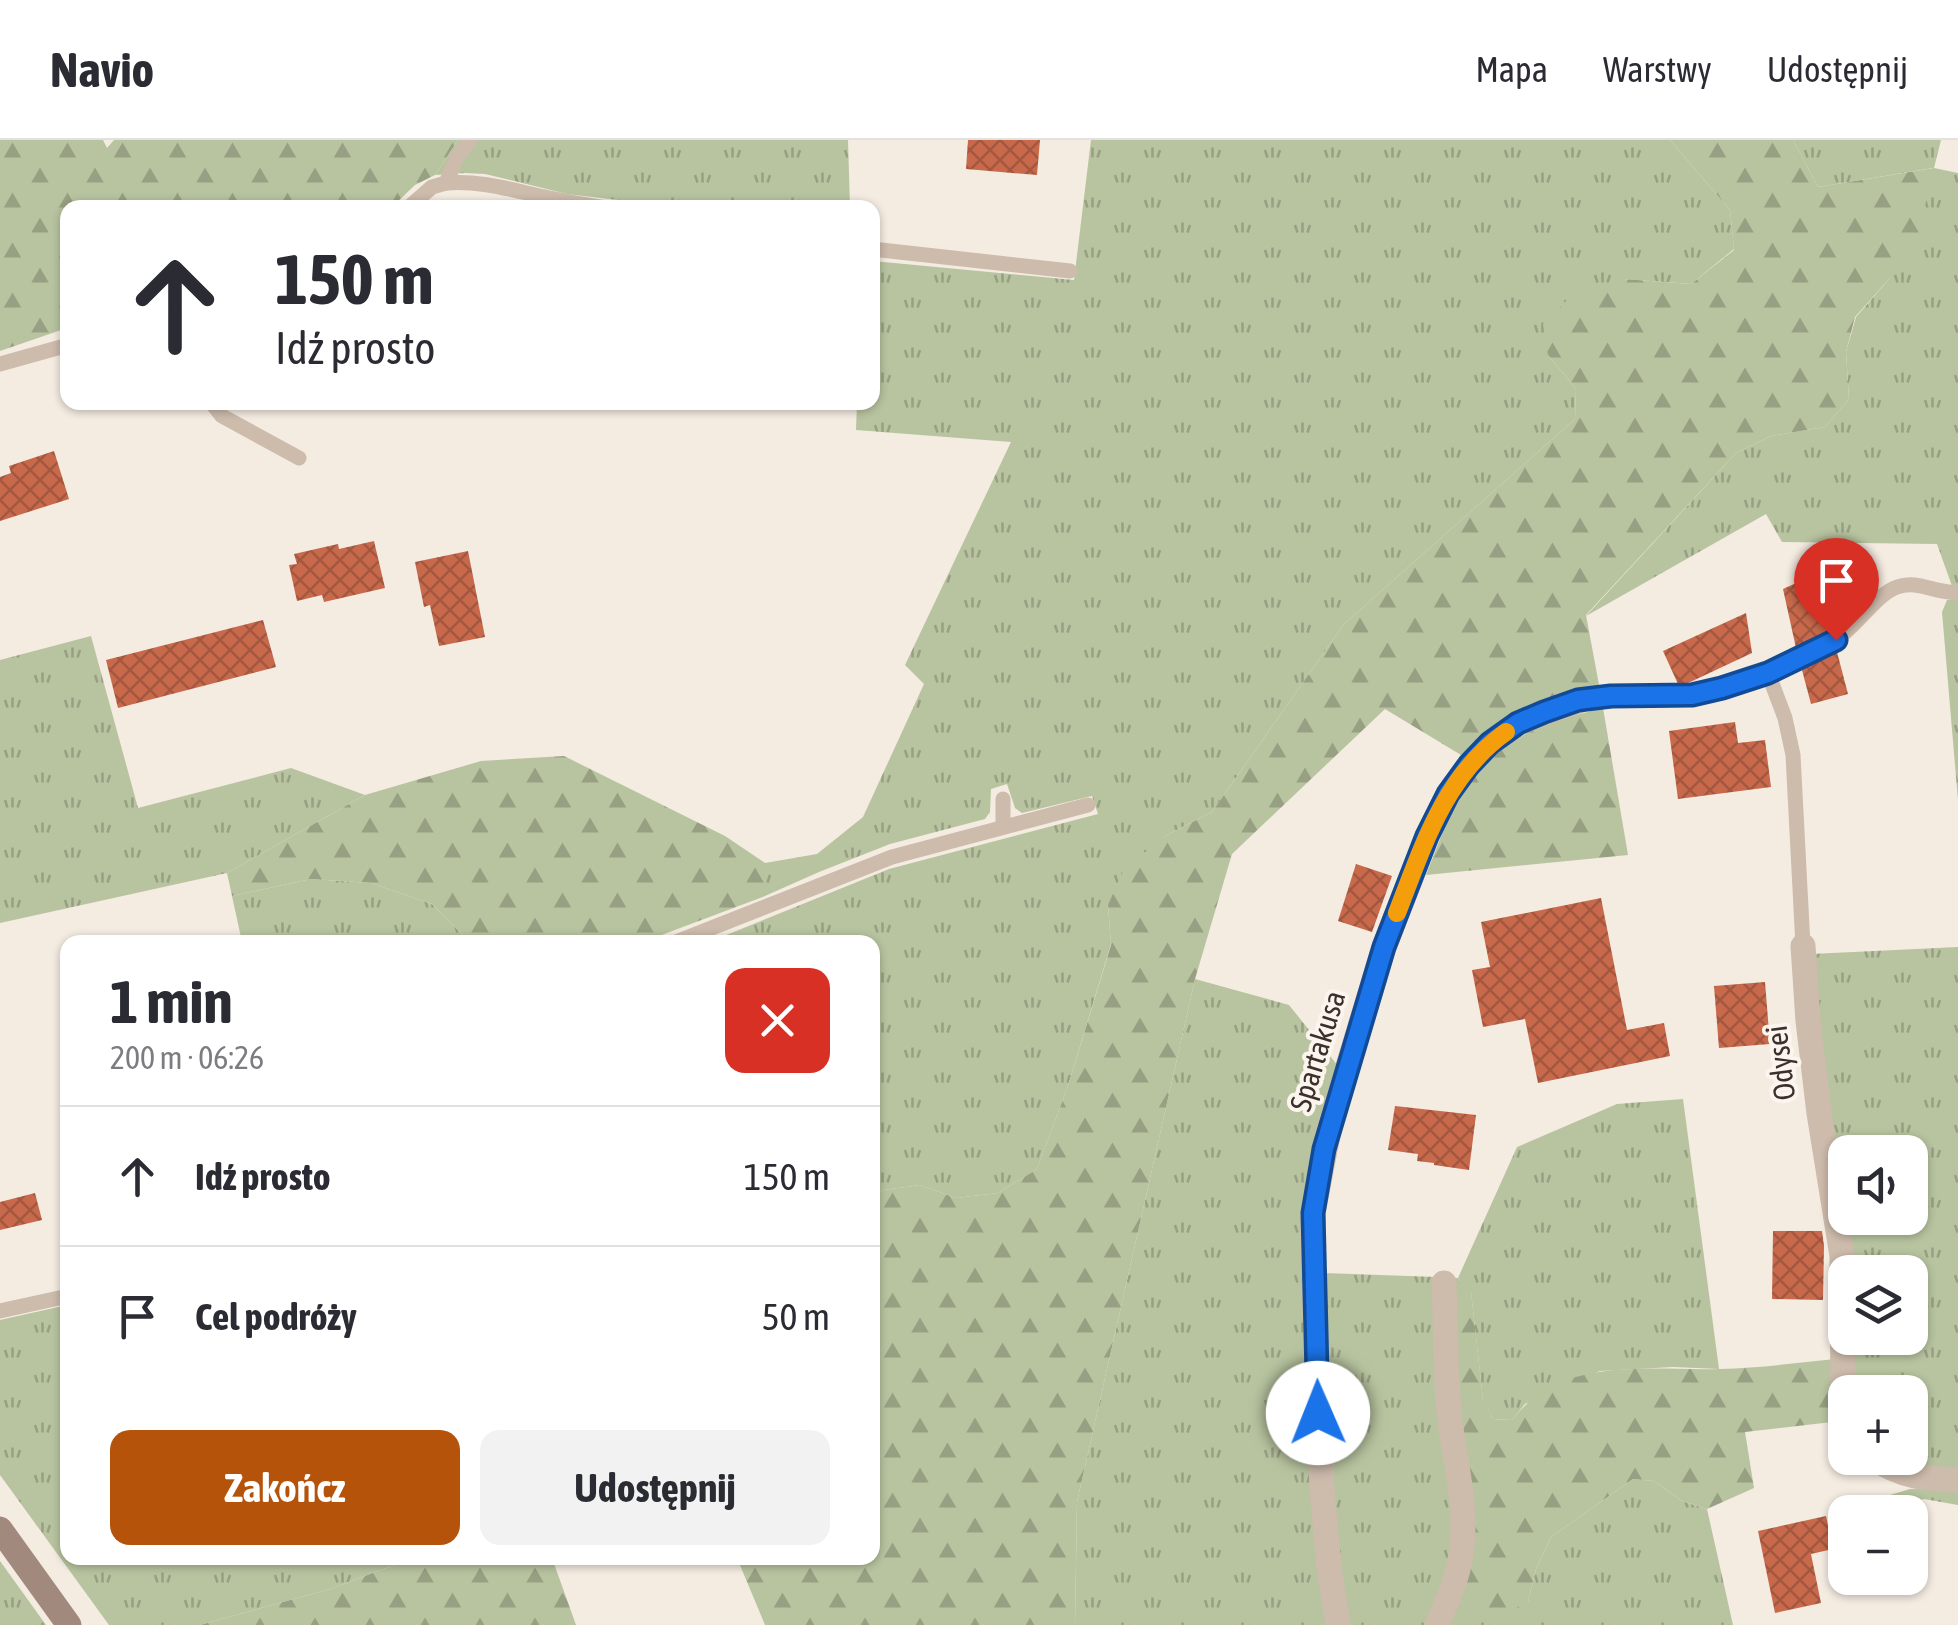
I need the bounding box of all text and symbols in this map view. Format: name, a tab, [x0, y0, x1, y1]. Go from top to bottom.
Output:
text: Navio	[50, 42, 154, 97]
text: Mapa	[1475, 49, 1548, 89]
text: Warstwy	[1603, 49, 1712, 89]
text: Udostępnij	[1767, 49, 1908, 89]
text: 150 m	[275, 239, 434, 319]
icon: ahead	[110, 240, 240, 370]
text: Idź prosto	[275, 322, 435, 374]
pin	[1794, 538, 1879, 641]
icon: arrive	[1809, 553, 1864, 608]
text: 1 min	[110, 967, 233, 1036]
button: close	[725, 968, 830, 1073]
street label: Spartakusa	[1283, 986, 1351, 1115]
street label: Odysei	[1759, 1024, 1801, 1103]
text: 200 m · 06:26	[110, 1039, 264, 1076]
map controls	[1828, 1135, 1928, 1595]
button: sound	[1828, 1135, 1928, 1235]
icon: ahead	[110, 1149, 165, 1204]
text: Idź prosto	[195, 1155, 331, 1198]
text: 150 m	[744, 1155, 830, 1198]
button: layers	[1828, 1255, 1928, 1355]
icon: arrive	[110, 1289, 165, 1344]
text: Cel podróży	[195, 1295, 357, 1338]
text: 50 m	[762, 1295, 830, 1338]
position arrow	[1266, 1361, 1370, 1465]
button: +	[1828, 1375, 1928, 1475]
button: Zakończ	[110, 1430, 460, 1545]
button: Udostępnij	[480, 1430, 830, 1545]
button: −	[1828, 1495, 1928, 1595]

